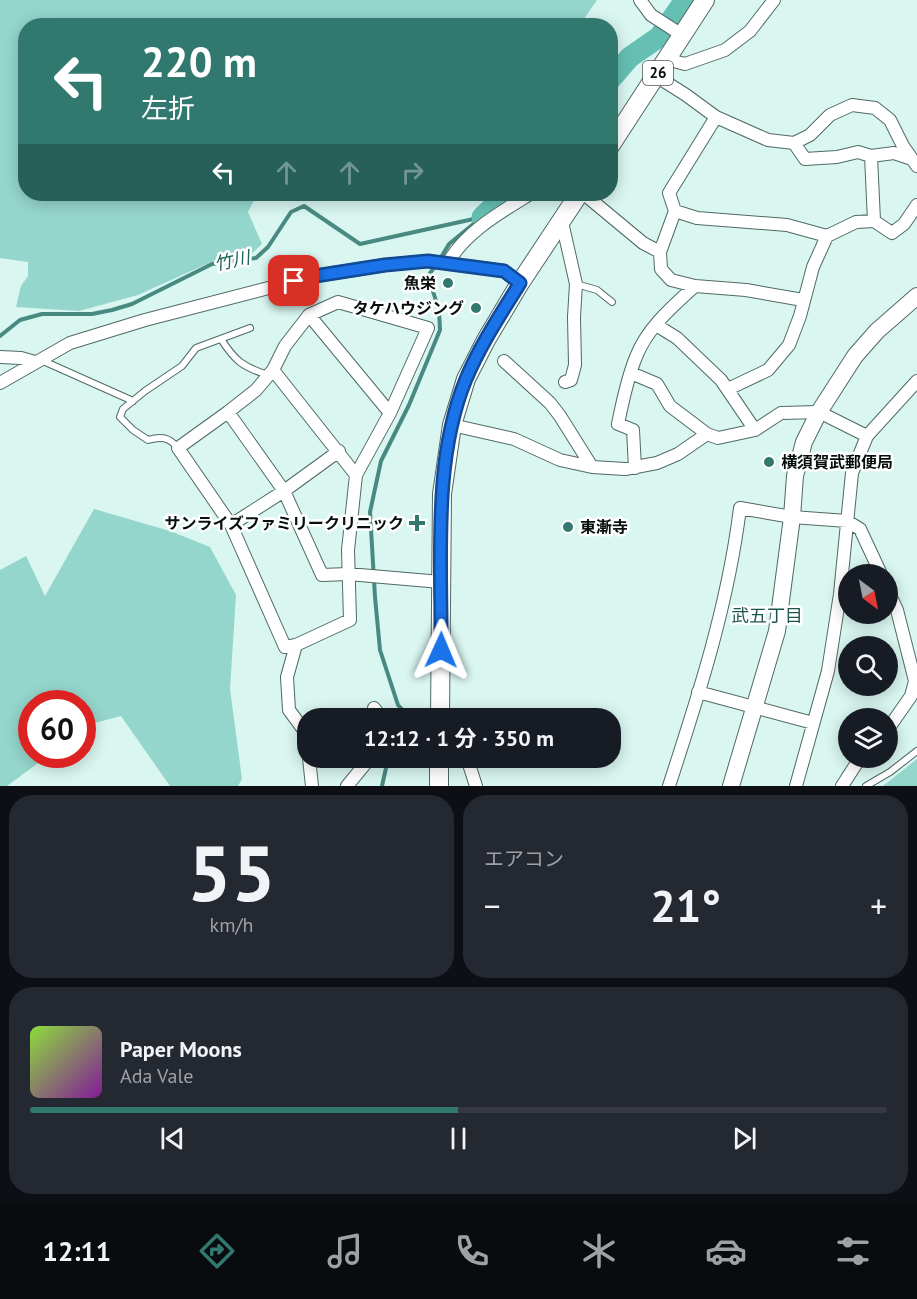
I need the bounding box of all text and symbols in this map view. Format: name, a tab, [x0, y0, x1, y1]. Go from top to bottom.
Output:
text: 220 m	[141, 34, 257, 89]
icon: left	[42, 42, 120, 120]
road number: 26	[643, 61, 673, 85]
text: 左折	[141, 91, 195, 125]
icon: left	[207, 156, 240, 189]
icon: ahead	[270, 156, 303, 189]
icon: ahead	[333, 156, 366, 189]
icon: right	[396, 156, 429, 189]
water label: 竹川	[212, 245, 254, 276]
pin	[268, 255, 319, 306]
icon: arrive	[277, 264, 310, 297]
place label: 魚栄	[404, 273, 436, 293]
marker: 魚栄	[441, 276, 455, 290]
place label: タケハウジング	[353, 298, 464, 318]
marker: タケハウジング	[469, 301, 483, 315]
place label: 横須賀武郵便局	[781, 452, 893, 472]
marker: 横須賀武郵便局	[762, 455, 776, 469]
place label: サンライズファミリークリニック	[164, 513, 404, 533]
marker: サンライズファミリークリニック	[408, 514, 426, 532]
place label: 東漸寺	[580, 517, 628, 537]
marker: 東漸寺	[561, 520, 575, 534]
north arrow	[838, 564, 898, 624]
map controls	[838, 564, 898, 768]
district label: 武五丁目	[731, 604, 803, 627]
position arrow	[409, 618, 473, 682]
button: search	[838, 636, 898, 696]
speed limit sign: 60	[18, 690, 96, 768]
button: layers	[838, 708, 898, 768]
text: 12:12 · 1 分 · 350 m	[364, 724, 554, 752]
text: 55	[187, 822, 276, 923]
text: エアコン	[484, 846, 564, 872]
text: 21°	[650, 876, 721, 934]
text: −	[484, 884, 501, 927]
text: +	[870, 884, 887, 927]
text: km/h	[210, 912, 253, 938]
text: Paper Moons	[120, 1035, 242, 1063]
text: Ada Vale	[120, 1063, 193, 1089]
icon: previous	[156, 1122, 189, 1155]
icon: pause	[442, 1122, 475, 1155]
icon: next	[728, 1122, 761, 1155]
icon: directions	[196, 1230, 238, 1272]
icon: music	[324, 1230, 366, 1272]
icon: phone	[451, 1230, 493, 1272]
icon: climate	[578, 1230, 620, 1272]
icon: car	[705, 1230, 747, 1272]
icon: filters	[832, 1230, 874, 1272]
text: 12:11	[43, 1234, 111, 1268]

